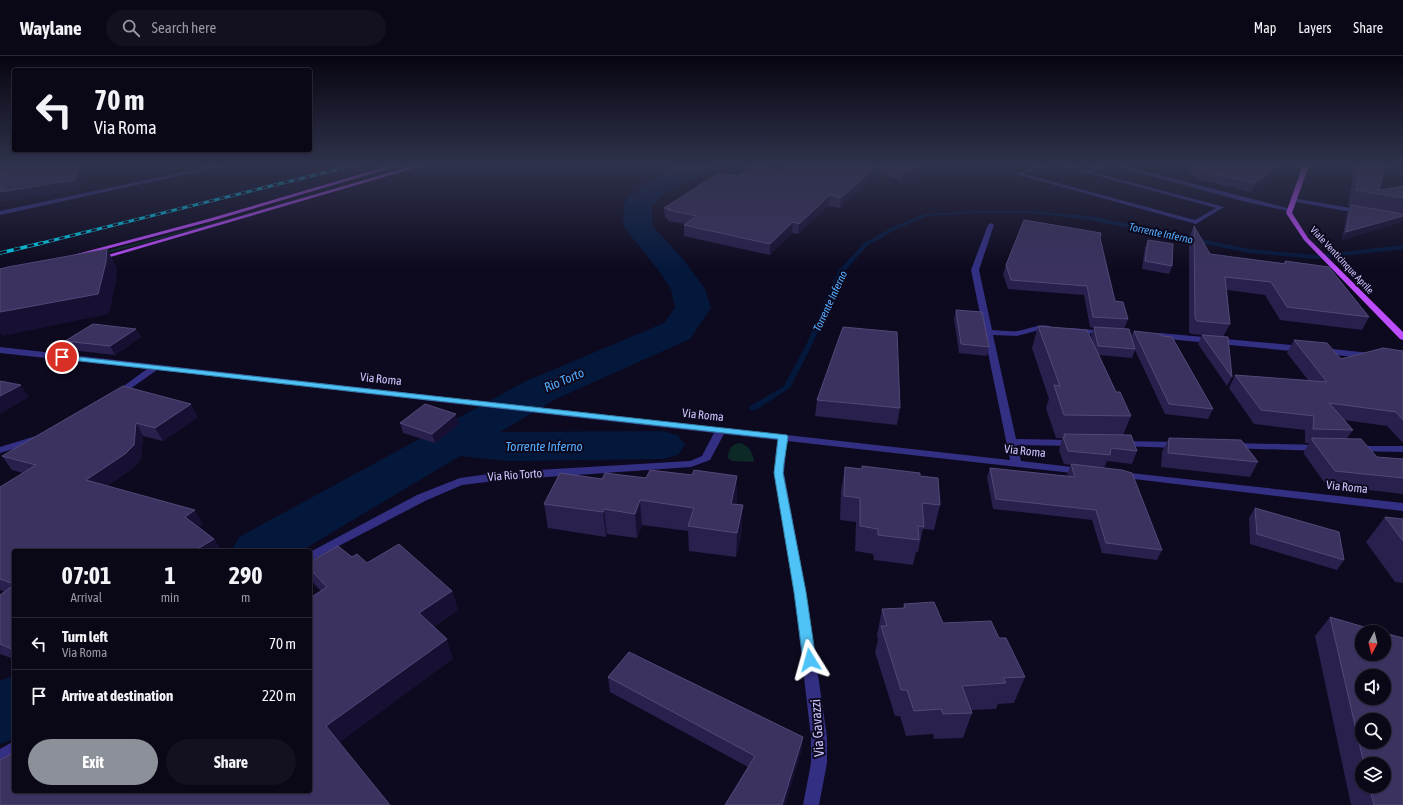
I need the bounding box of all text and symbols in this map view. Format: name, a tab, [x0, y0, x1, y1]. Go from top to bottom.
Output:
search box	[106, 10, 386, 46]
text: Waylane	[20, 17, 82, 39]
icon: search	[120, 17, 142, 39]
text: Search here	[152, 19, 216, 36]
text: Map	[1254, 20, 1276, 36]
text: Layers	[1298, 20, 1331, 36]
text: Share	[1353, 20, 1383, 36]
icon: left	[28, 84, 80, 136]
text: 70 m	[94, 84, 144, 116]
text: Via Roma	[94, 117, 157, 138]
water label: Torrente Inferno	[1128, 220, 1194, 246]
street label: Viale Venticinque Aprile	[1308, 224, 1376, 296]
water label: Torrente Inferno	[811, 269, 849, 333]
pin	[45, 340, 79, 374]
icon: arrive	[51, 346, 73, 368]
water label: Rio Torto	[542, 365, 586, 395]
street label: Via Roma	[360, 370, 402, 388]
street label: Via Roma	[682, 406, 724, 424]
water label: Torrente Inferno	[505, 439, 583, 454]
street label: Via Roma	[1004, 442, 1046, 460]
street label: Via Rio Torto	[487, 466, 543, 484]
street label: Via Roma	[1326, 478, 1368, 496]
text: 07:01	[61, 562, 111, 589]
text: 1	[164, 562, 176, 589]
text: 290	[229, 562, 263, 589]
text: Arrival	[70, 590, 102, 605]
text: min	[161, 590, 179, 605]
text: m	[241, 590, 250, 605]
north arrow	[1355, 625, 1391, 661]
map controls	[1355, 625, 1391, 793]
text: Turn left	[62, 628, 108, 645]
icon: left	[28, 633, 50, 655]
text: 70 m	[269, 635, 296, 652]
position arrow	[789, 639, 831, 681]
text: Via Roma	[62, 645, 107, 660]
button: sound	[1355, 669, 1391, 705]
icon: arrive	[28, 685, 50, 707]
text: Arrive at destination	[62, 687, 173, 704]
text: 220 m	[262, 687, 296, 704]
street label: Via Gavazzi	[807, 699, 827, 757]
button: search	[1355, 713, 1391, 749]
button: Exit	[28, 739, 158, 785]
button: Share	[166, 739, 296, 785]
button: layers	[1355, 757, 1391, 793]

